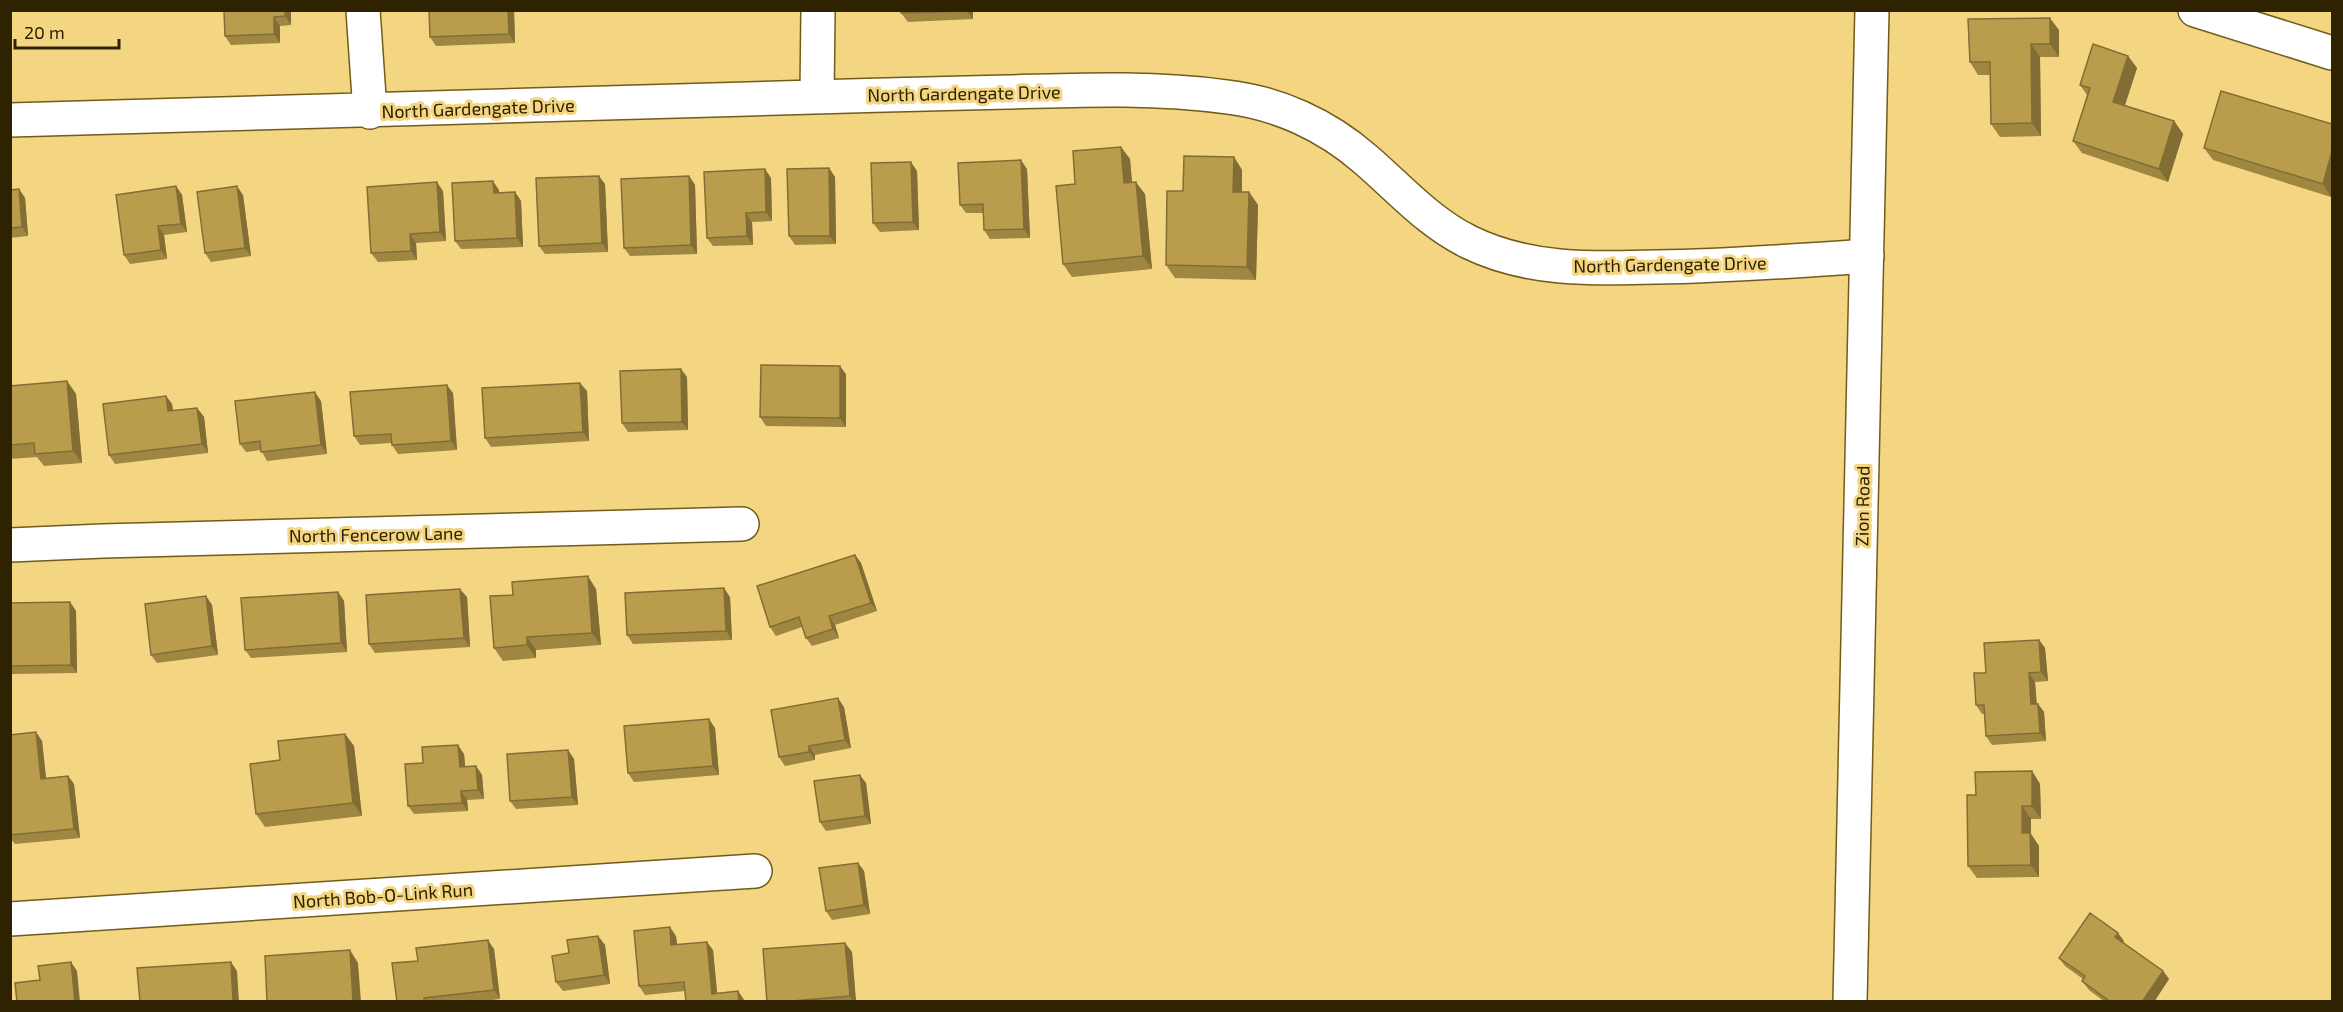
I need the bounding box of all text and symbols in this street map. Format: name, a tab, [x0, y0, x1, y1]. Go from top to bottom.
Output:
scale bar	[15, 12, 118, 50]
text: 20 m	[24, 21, 65, 43]
street label: North Gardengate Drive	[867, 80, 1061, 106]
street label: North Gardengate Drive	[381, 94, 575, 122]
street label: North Gardengate Drive	[1573, 251, 1767, 277]
street label: Zion Road	[1850, 465, 1874, 547]
street label: North Fencerow Lane	[289, 521, 463, 547]
street label: North Bob-O-Link Run	[292, 878, 474, 912]

